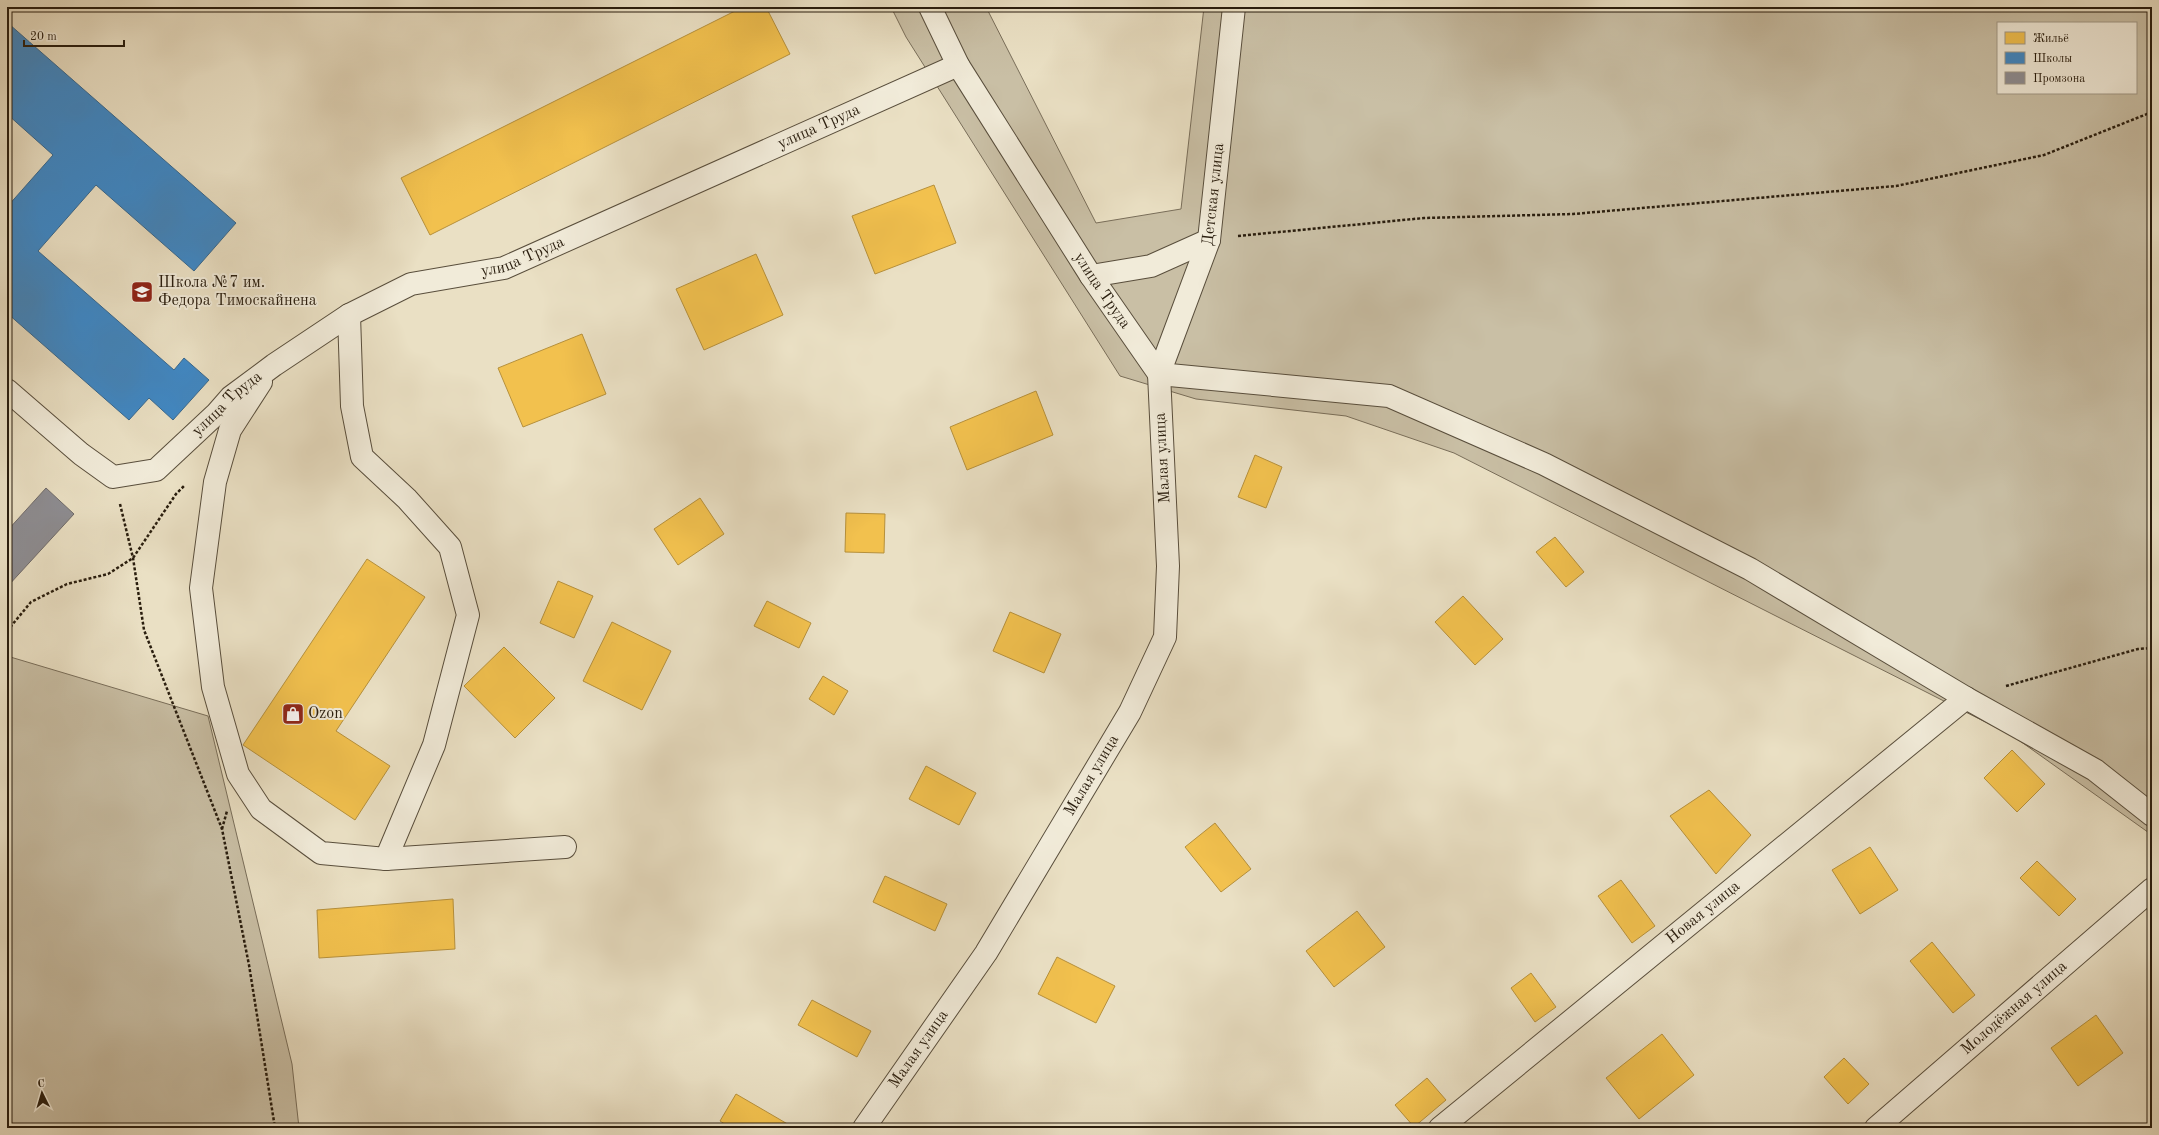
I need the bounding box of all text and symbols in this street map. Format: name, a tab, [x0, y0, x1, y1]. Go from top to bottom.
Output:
scale bar	[24, 22, 124, 48]
legend	[1997, 22, 2137, 94]
text: 20 m	[30, 31, 57, 43]
text: Жильё	[2033, 33, 2069, 45]
text: Школы	[2033, 53, 2072, 65]
text: Промзона	[2033, 73, 2085, 85]
street label: улица Труда	[775, 102, 863, 152]
street label: Детская улица	[1200, 142, 1227, 247]
street label: улица Труда	[480, 234, 567, 280]
street label: улица Труда	[1070, 250, 1133, 332]
place label: Школа №7 им. Федора Тимоскайнена	[158, 275, 317, 309]
school or university icon: Школа №7 им. Федора Тимоскайнена	[129, 279, 155, 305]
street label: улица Труда	[189, 369, 265, 440]
street label: Малая улица	[1153, 412, 1173, 504]
shop icon: Ozon	[280, 701, 306, 727]
place label: Ozon	[308, 706, 343, 722]
street label: Малая улица	[1062, 732, 1122, 819]
street label: Новая улица	[1663, 878, 1743, 947]
street label: Молодёжная улица	[1958, 958, 2070, 1058]
street label: Малая улица	[886, 1007, 952, 1091]
north arrow	[22, 1073, 62, 1113]
text: С	[37, 1079, 45, 1090]

